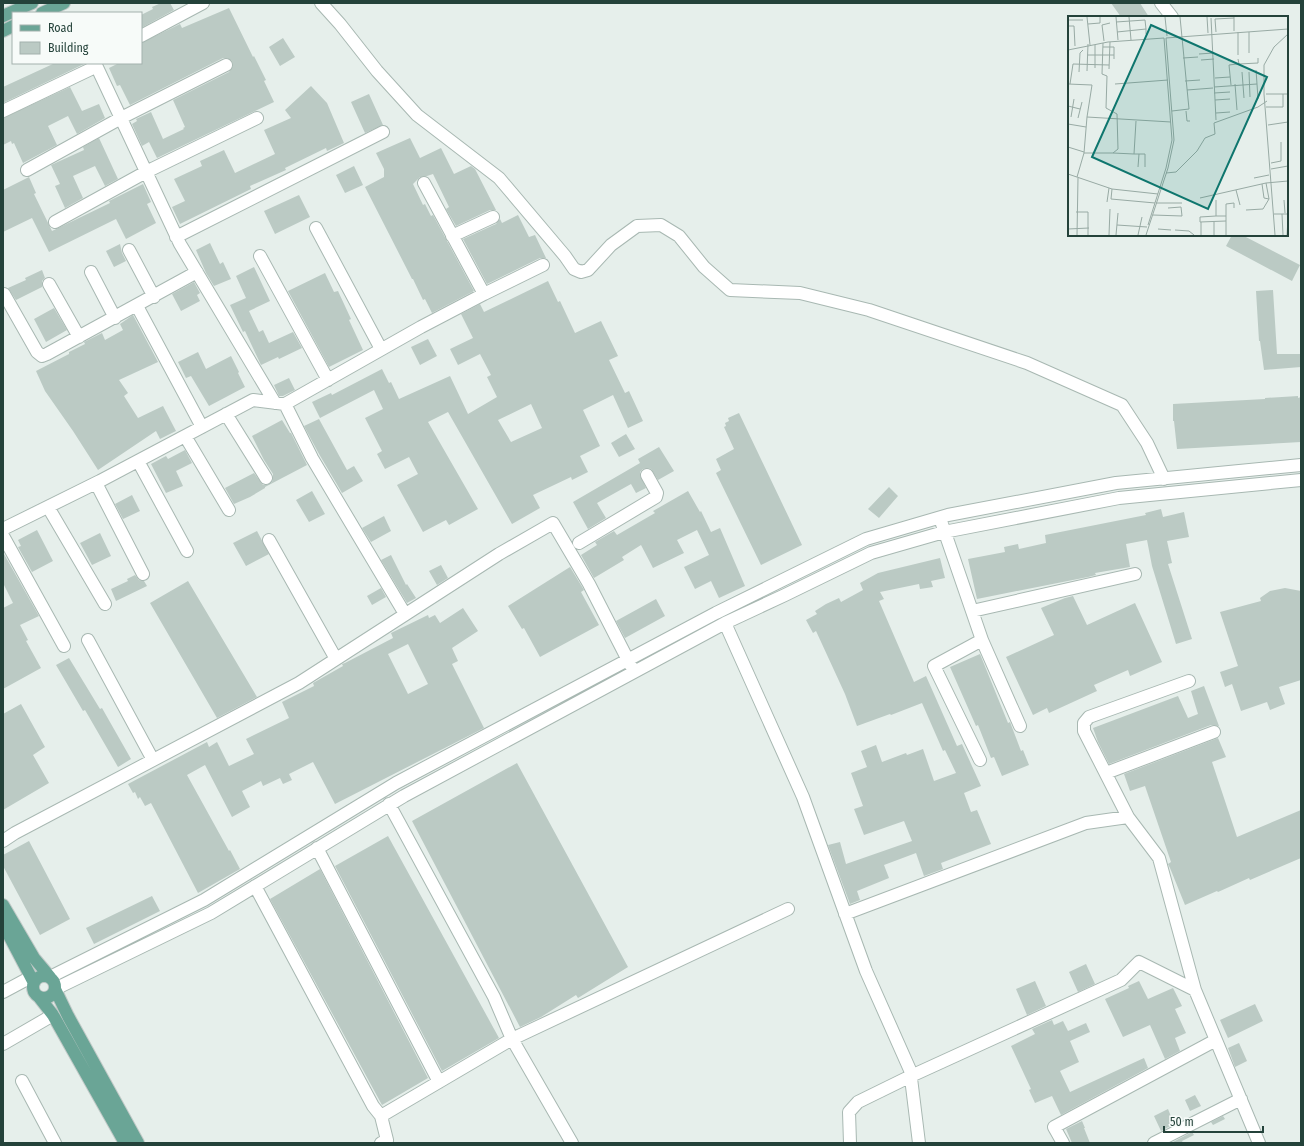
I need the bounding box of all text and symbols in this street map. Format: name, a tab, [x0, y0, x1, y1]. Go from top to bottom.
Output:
legend	[12, 12, 142, 64]
inset map	[1068, 16, 1288, 236]
text: Road	[48, 21, 73, 35]
text: Building	[48, 41, 89, 55]
scale bar	[1164, 1108, 1263, 1134]
text: 50 m	[1170, 1115, 1194, 1129]

